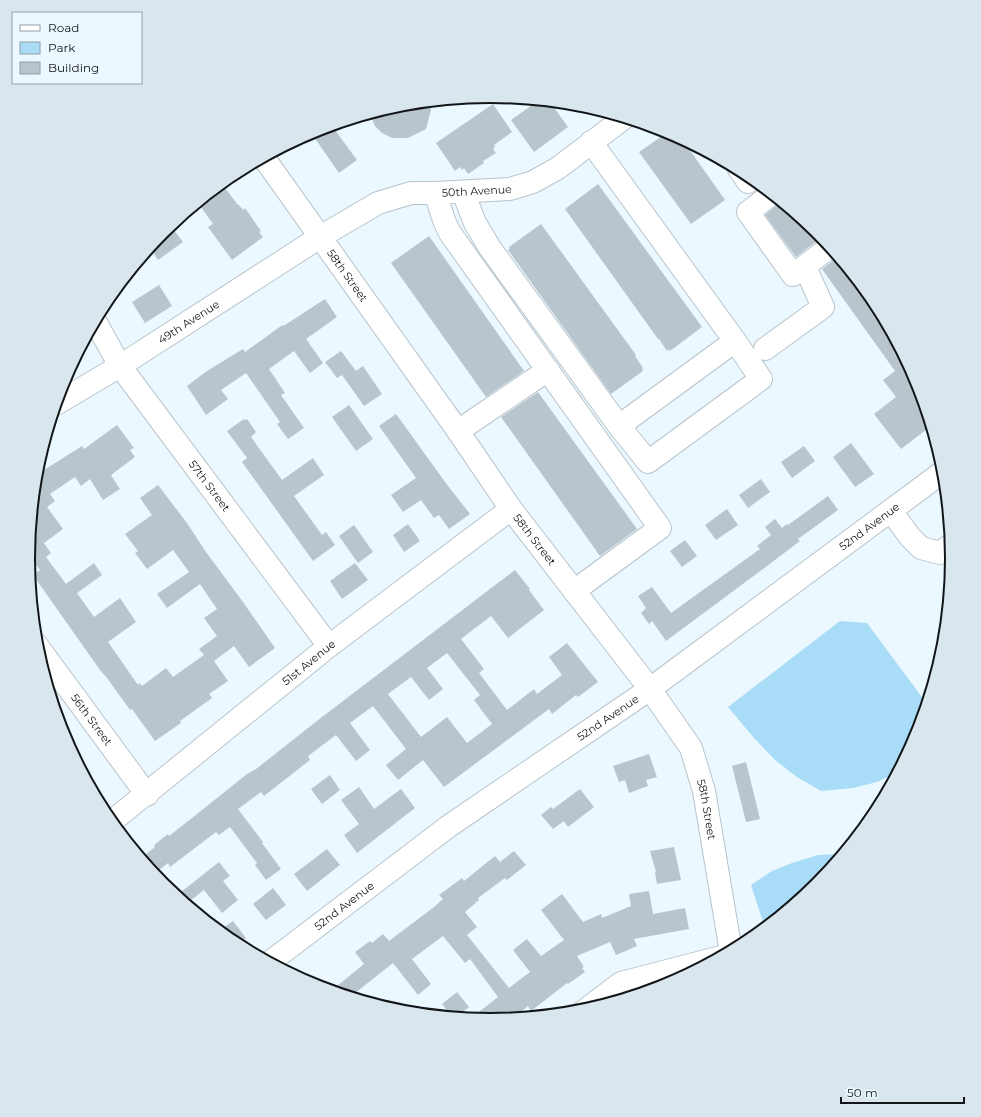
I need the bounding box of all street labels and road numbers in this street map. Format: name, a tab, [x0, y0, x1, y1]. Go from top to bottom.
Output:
street label: 50th Avenue	[441, 182, 512, 200]
street label: 58th Street	[324, 246, 371, 305]
street label: 49th Avenue	[155, 297, 222, 347]
street label: 57th Street	[186, 457, 233, 515]
street label: 52nd Avenue	[836, 499, 903, 553]
street label: 58th Street	[510, 511, 559, 569]
street label: 51st Avenue	[279, 637, 338, 688]
street label: 56th Street	[68, 691, 116, 749]
street label: 52nd Avenue	[574, 692, 642, 744]
street label: 58th Street	[694, 777, 719, 841]
street label: 52nd Avenue	[311, 878, 377, 933]

